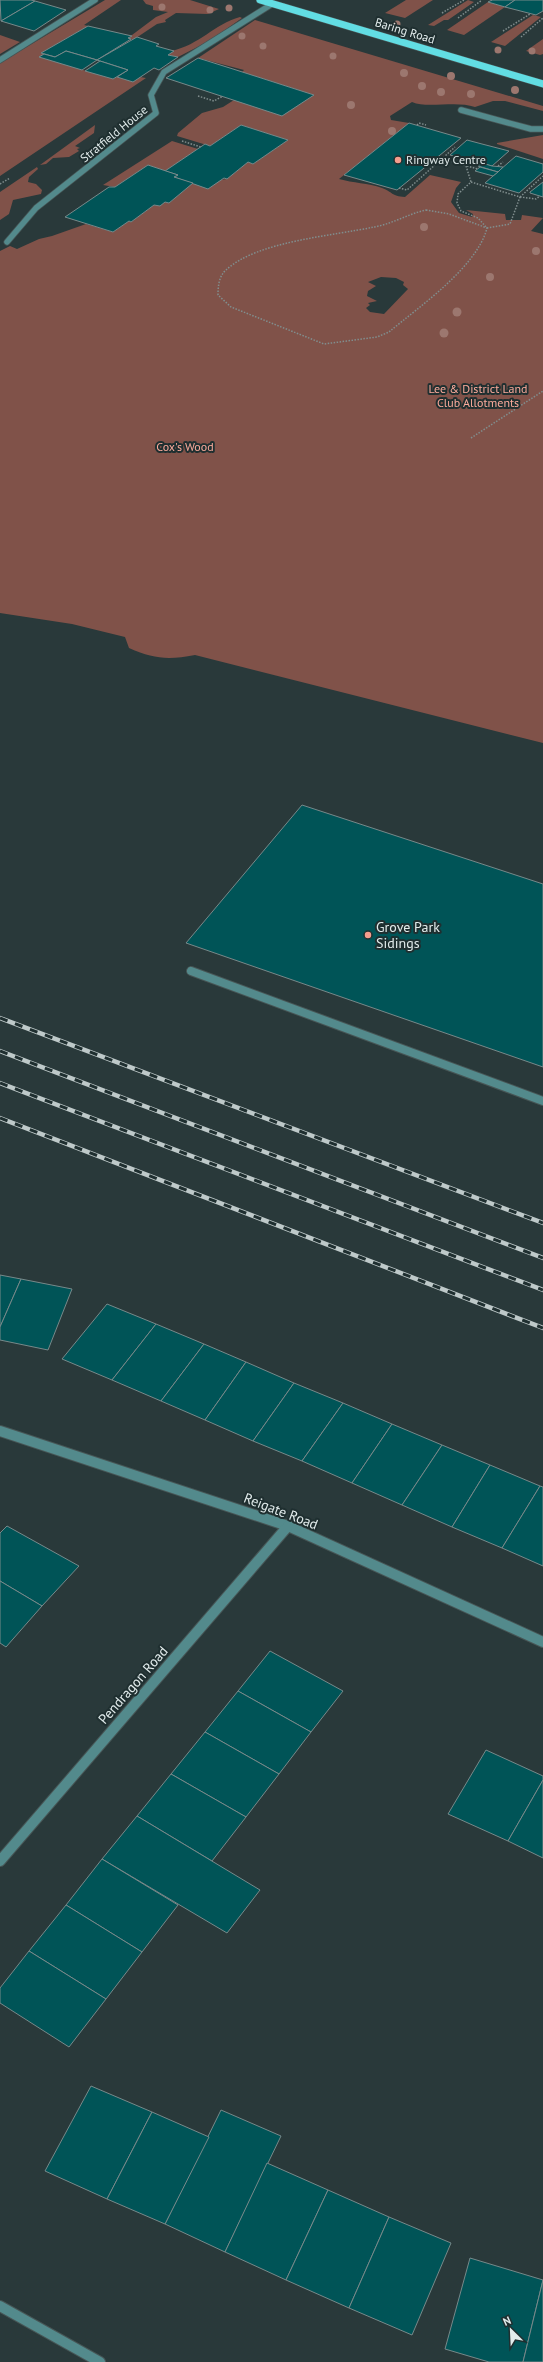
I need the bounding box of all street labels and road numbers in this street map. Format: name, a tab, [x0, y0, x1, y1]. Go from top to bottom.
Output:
street label: Baring Road	[373, 14, 437, 47]
street label: Stratfield House	[77, 102, 150, 165]
street label: Reigate Road	[241, 1489, 321, 1533]
street label: Pendragon Road	[94, 1642, 172, 1728]

